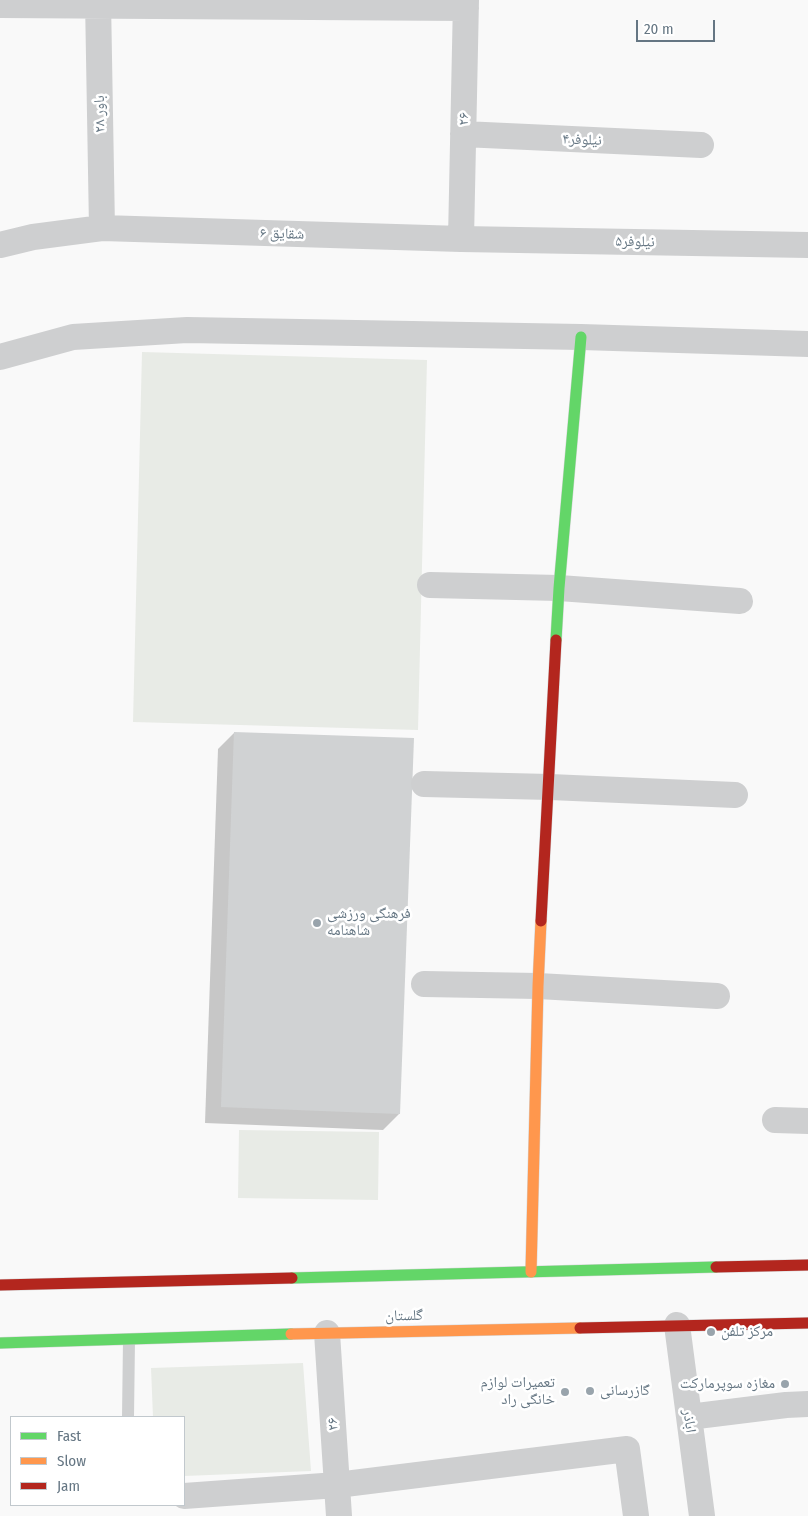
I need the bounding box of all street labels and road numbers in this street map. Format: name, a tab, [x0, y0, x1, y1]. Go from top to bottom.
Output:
street label: باور ۲۸	[91, 95, 109, 133]
street label: ۲۶	[455, 112, 473, 126]
street label: نیلوفر۴	[562, 130, 602, 150]
street label: شقایق ۶	[259, 224, 305, 244]
street label: نیلوفر۵	[615, 233, 655, 251]
street label: گلستان	[385, 1307, 423, 1325]
street label: اباذر	[678, 1408, 700, 1434]
street label: ۲۶	[324, 1417, 342, 1431]

